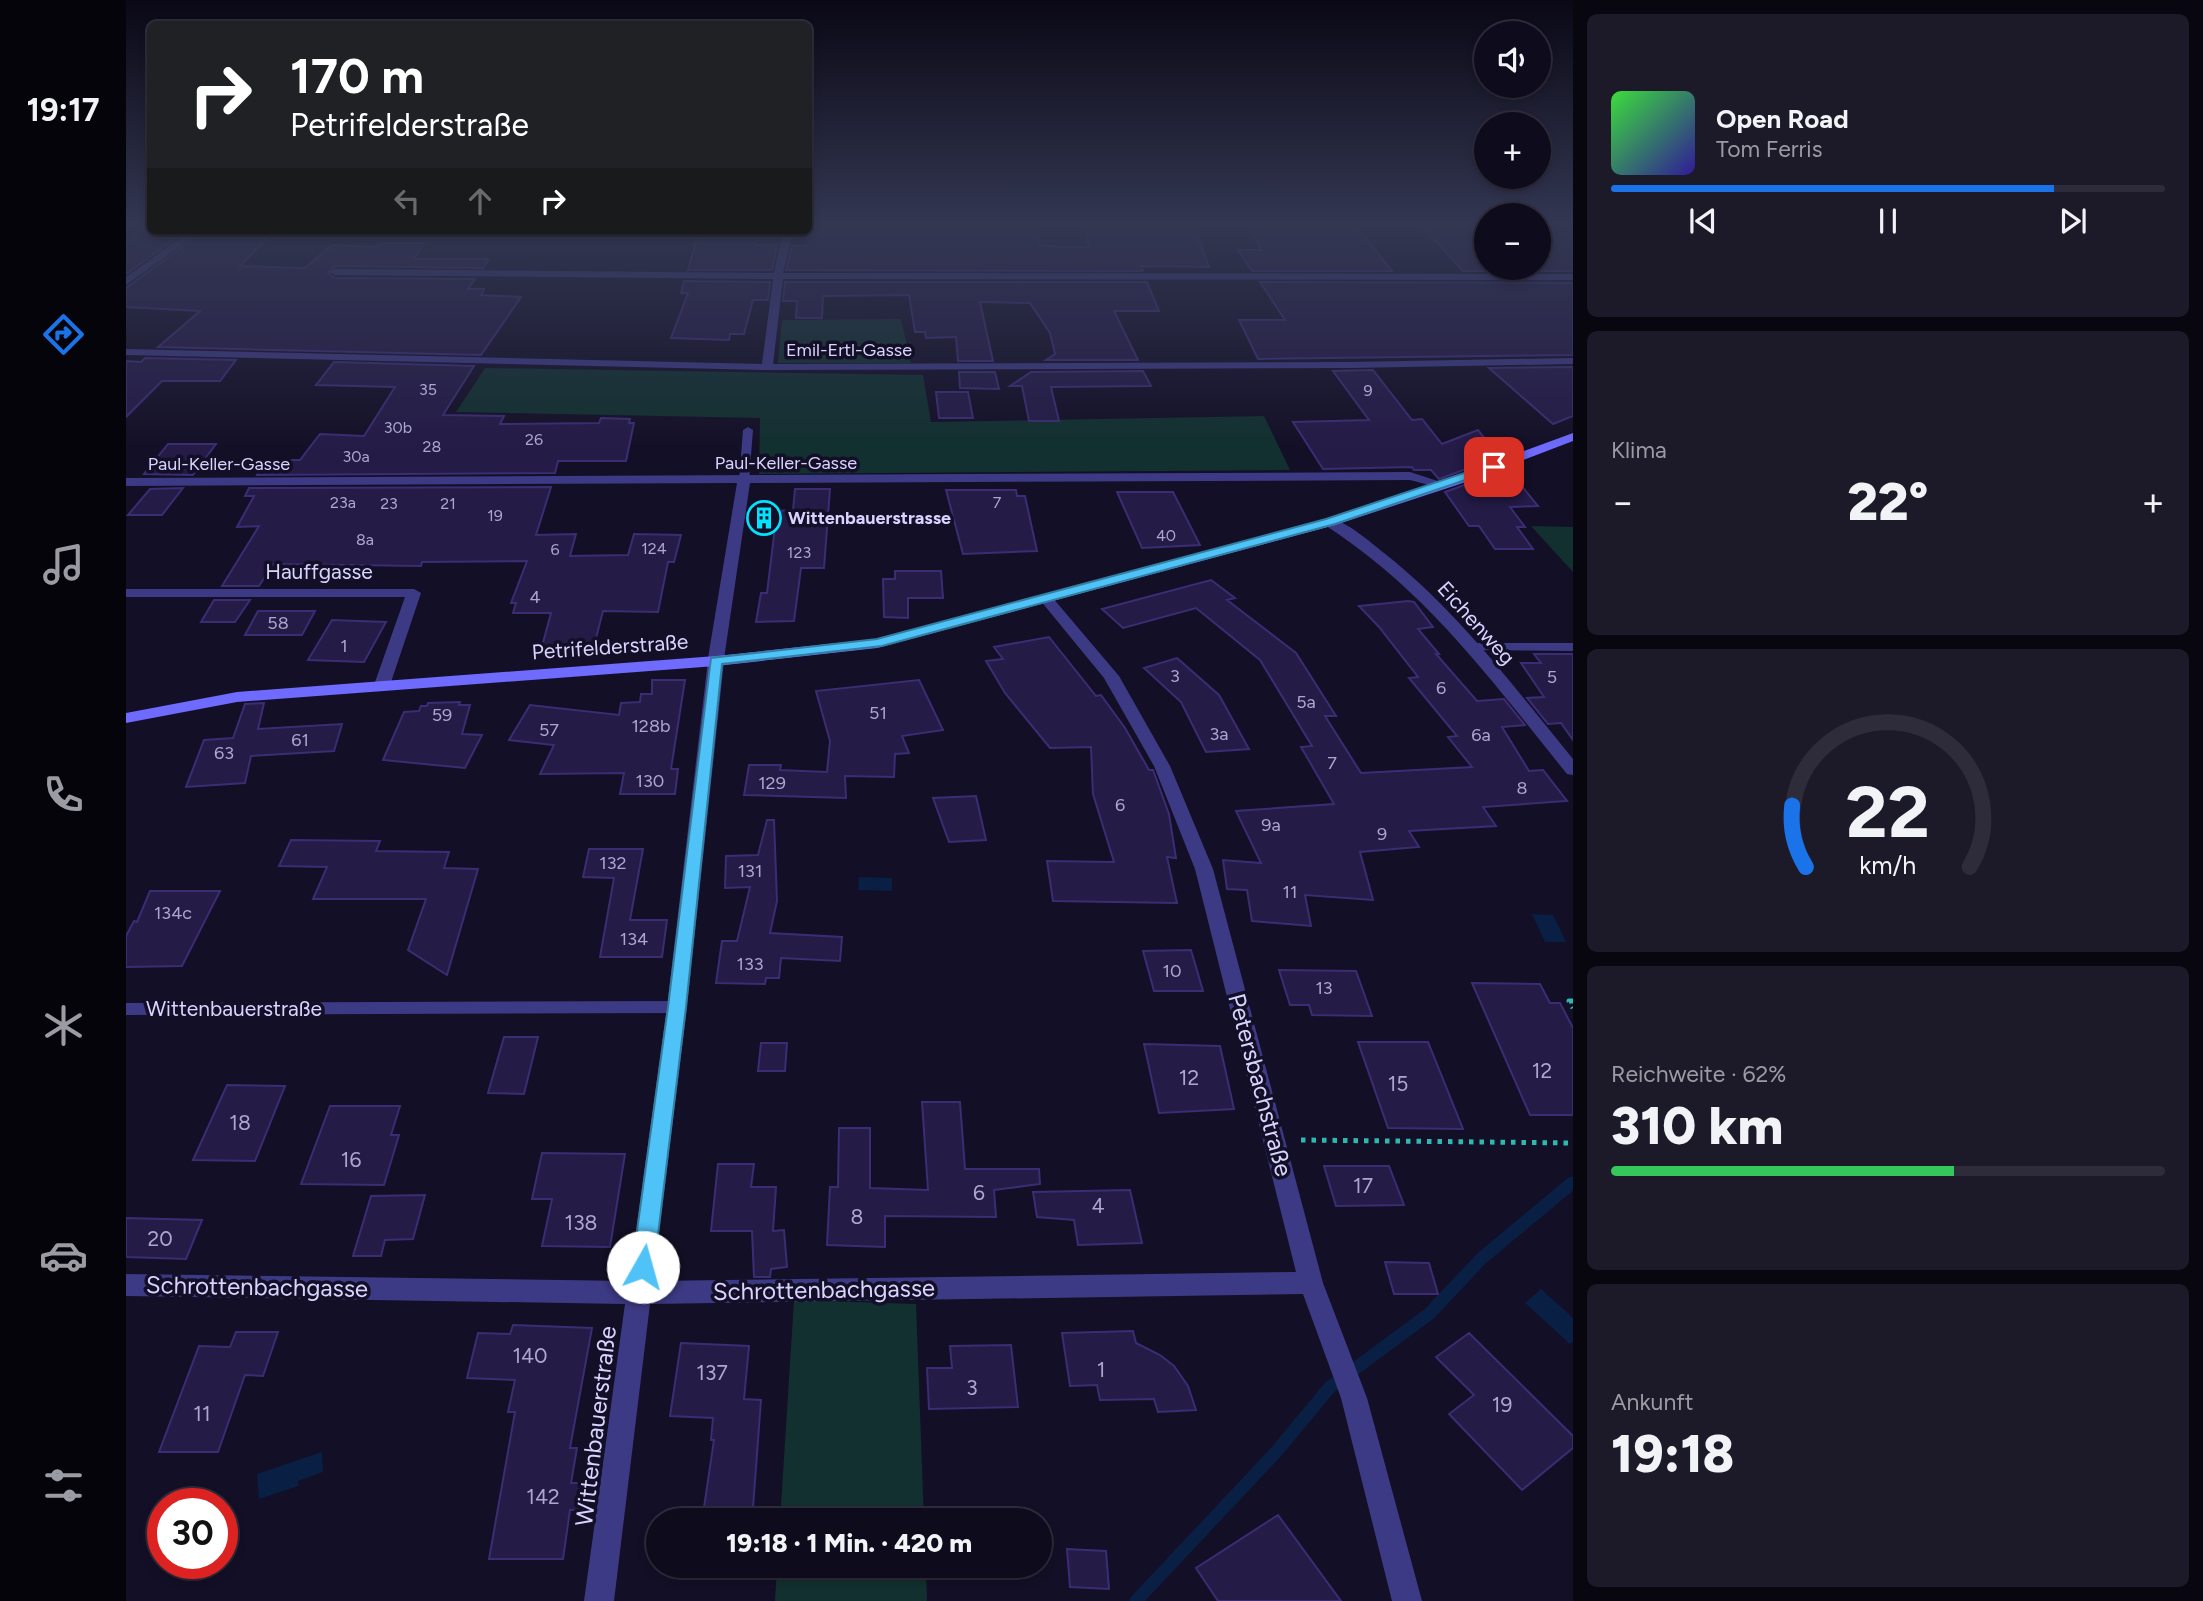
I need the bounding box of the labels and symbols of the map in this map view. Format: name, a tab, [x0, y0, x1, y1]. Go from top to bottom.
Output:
street label: Emil-Ertl-Gasse	[786, 339, 912, 361]
house number: 35	[419, 380, 437, 399]
house number: 9	[1363, 381, 1373, 400]
house number: 30b	[384, 418, 412, 437]
house number: 26	[525, 430, 543, 449]
house number: 28	[423, 437, 441, 456]
pin	[1464, 437, 1524, 497]
house number: 30a	[342, 447, 370, 466]
street label: Paul-Keller-Gasse	[715, 452, 857, 474]
street label: Paul-Keller-Gasse	[148, 453, 290, 475]
house number: 23a	[330, 493, 356, 512]
house number: 7	[993, 493, 1002, 512]
house number: 23	[380, 494, 398, 513]
house number: 21	[440, 494, 456, 513]
building icon: Wittenbauerstrasse	[745, 499, 783, 537]
house number: 19	[487, 506, 503, 525]
place label: Wittenbauerstrasse	[788, 507, 951, 529]
house number: 40	[1156, 526, 1176, 545]
house number: 8a	[356, 530, 374, 549]
house number: 124	[641, 539, 667, 558]
house number: 6	[550, 540, 560, 559]
house number: 123	[787, 543, 811, 562]
street label: Hauffgasse	[265, 559, 373, 584]
street label: Eichenweg	[1432, 576, 1520, 669]
house number: 4	[529, 586, 541, 608]
house number: 58	[267, 612, 289, 634]
street label: Petrifelderstraße	[531, 629, 689, 664]
house number: 1	[340, 635, 348, 657]
house number: 3	[1170, 665, 1180, 687]
house number: 5	[1547, 666, 1557, 688]
house number: 6	[1436, 677, 1446, 699]
house number: 5a	[1296, 691, 1316, 713]
house number: 51	[869, 702, 887, 724]
house number: 59	[432, 704, 452, 726]
house number: 128b	[631, 715, 671, 737]
house number: 57	[539, 719, 559, 741]
house number: 3a	[1210, 723, 1228, 745]
house number: 6a	[1471, 724, 1491, 746]
house number: 61	[291, 729, 309, 751]
house number: 63	[214, 742, 234, 764]
house number: 7	[1327, 752, 1337, 774]
house number: 130	[636, 770, 664, 792]
house number: 129	[758, 772, 786, 794]
house number: 8	[1516, 777, 1528, 799]
house number: 6	[1115, 794, 1125, 816]
house number: 9a	[1261, 814, 1281, 836]
house number: 9	[1377, 823, 1387, 845]
house number: 132	[599, 852, 627, 874]
house number: 131	[738, 860, 762, 882]
house number: 11	[1283, 881, 1297, 903]
house number: 134c	[154, 902, 192, 924]
house number: 134	[620, 928, 648, 950]
house number: 133	[736, 953, 764, 975]
house number: 10	[1163, 960, 1181, 982]
house number: 13	[1315, 977, 1333, 999]
street label: Petersbachstraße	[1222, 990, 1299, 1179]
street label: Wittenbauerstraße	[146, 996, 322, 1021]
house number: 12	[1532, 1058, 1552, 1083]
house number: 12	[1179, 1065, 1199, 1090]
house number: 15	[1388, 1071, 1408, 1096]
house number: 18	[229, 1110, 251, 1135]
house number: 16	[341, 1147, 361, 1172]
house number: 17	[1353, 1173, 1373, 1198]
house number: 6	[973, 1180, 985, 1205]
house number: 4	[1091, 1193, 1105, 1218]
house number: 8	[851, 1204, 863, 1229]
house number: 138	[565, 1210, 598, 1235]
house number: 20	[147, 1226, 173, 1251]
position arrow	[606, 1230, 680, 1304]
street label: Schrottenbachgasse	[146, 1270, 368, 1303]
street label: Schrottenbachgasse	[713, 1273, 935, 1306]
street label: Wittenbauerstraße	[569, 1324, 622, 1528]
house number: 140	[512, 1343, 548, 1368]
house number: 1	[1097, 1357, 1105, 1382]
house number: 137	[696, 1360, 728, 1385]
house number: 3	[966, 1375, 978, 1400]
house number: 19	[1492, 1392, 1512, 1417]
house number: 11	[193, 1401, 211, 1426]
house number: 142	[526, 1484, 560, 1509]
speed limit sign: 30	[147, 1488, 238, 1579]

